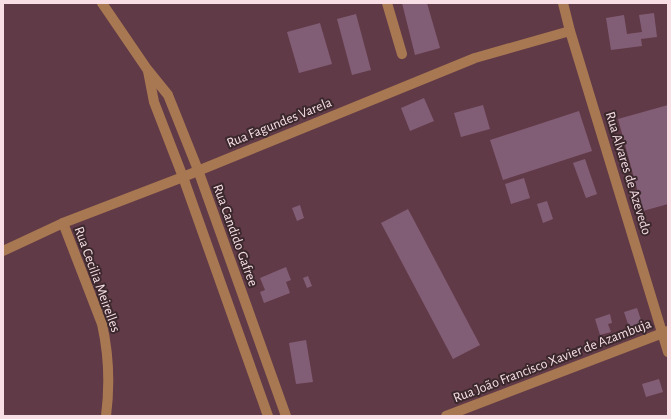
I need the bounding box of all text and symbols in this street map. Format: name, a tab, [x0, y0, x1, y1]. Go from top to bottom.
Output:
street label: Rua Fagundes Varela	[225, 95, 334, 150]
street label: Rua Alvares de Azevedo	[603, 110, 653, 237]
street label: Rua Candido Gafree	[210, 182, 260, 288]
street label: Rua Cecilia Meirelles	[71, 225, 123, 334]
street label: Rua João Francisco Xavier de Azambuja	[451, 316, 654, 405]

